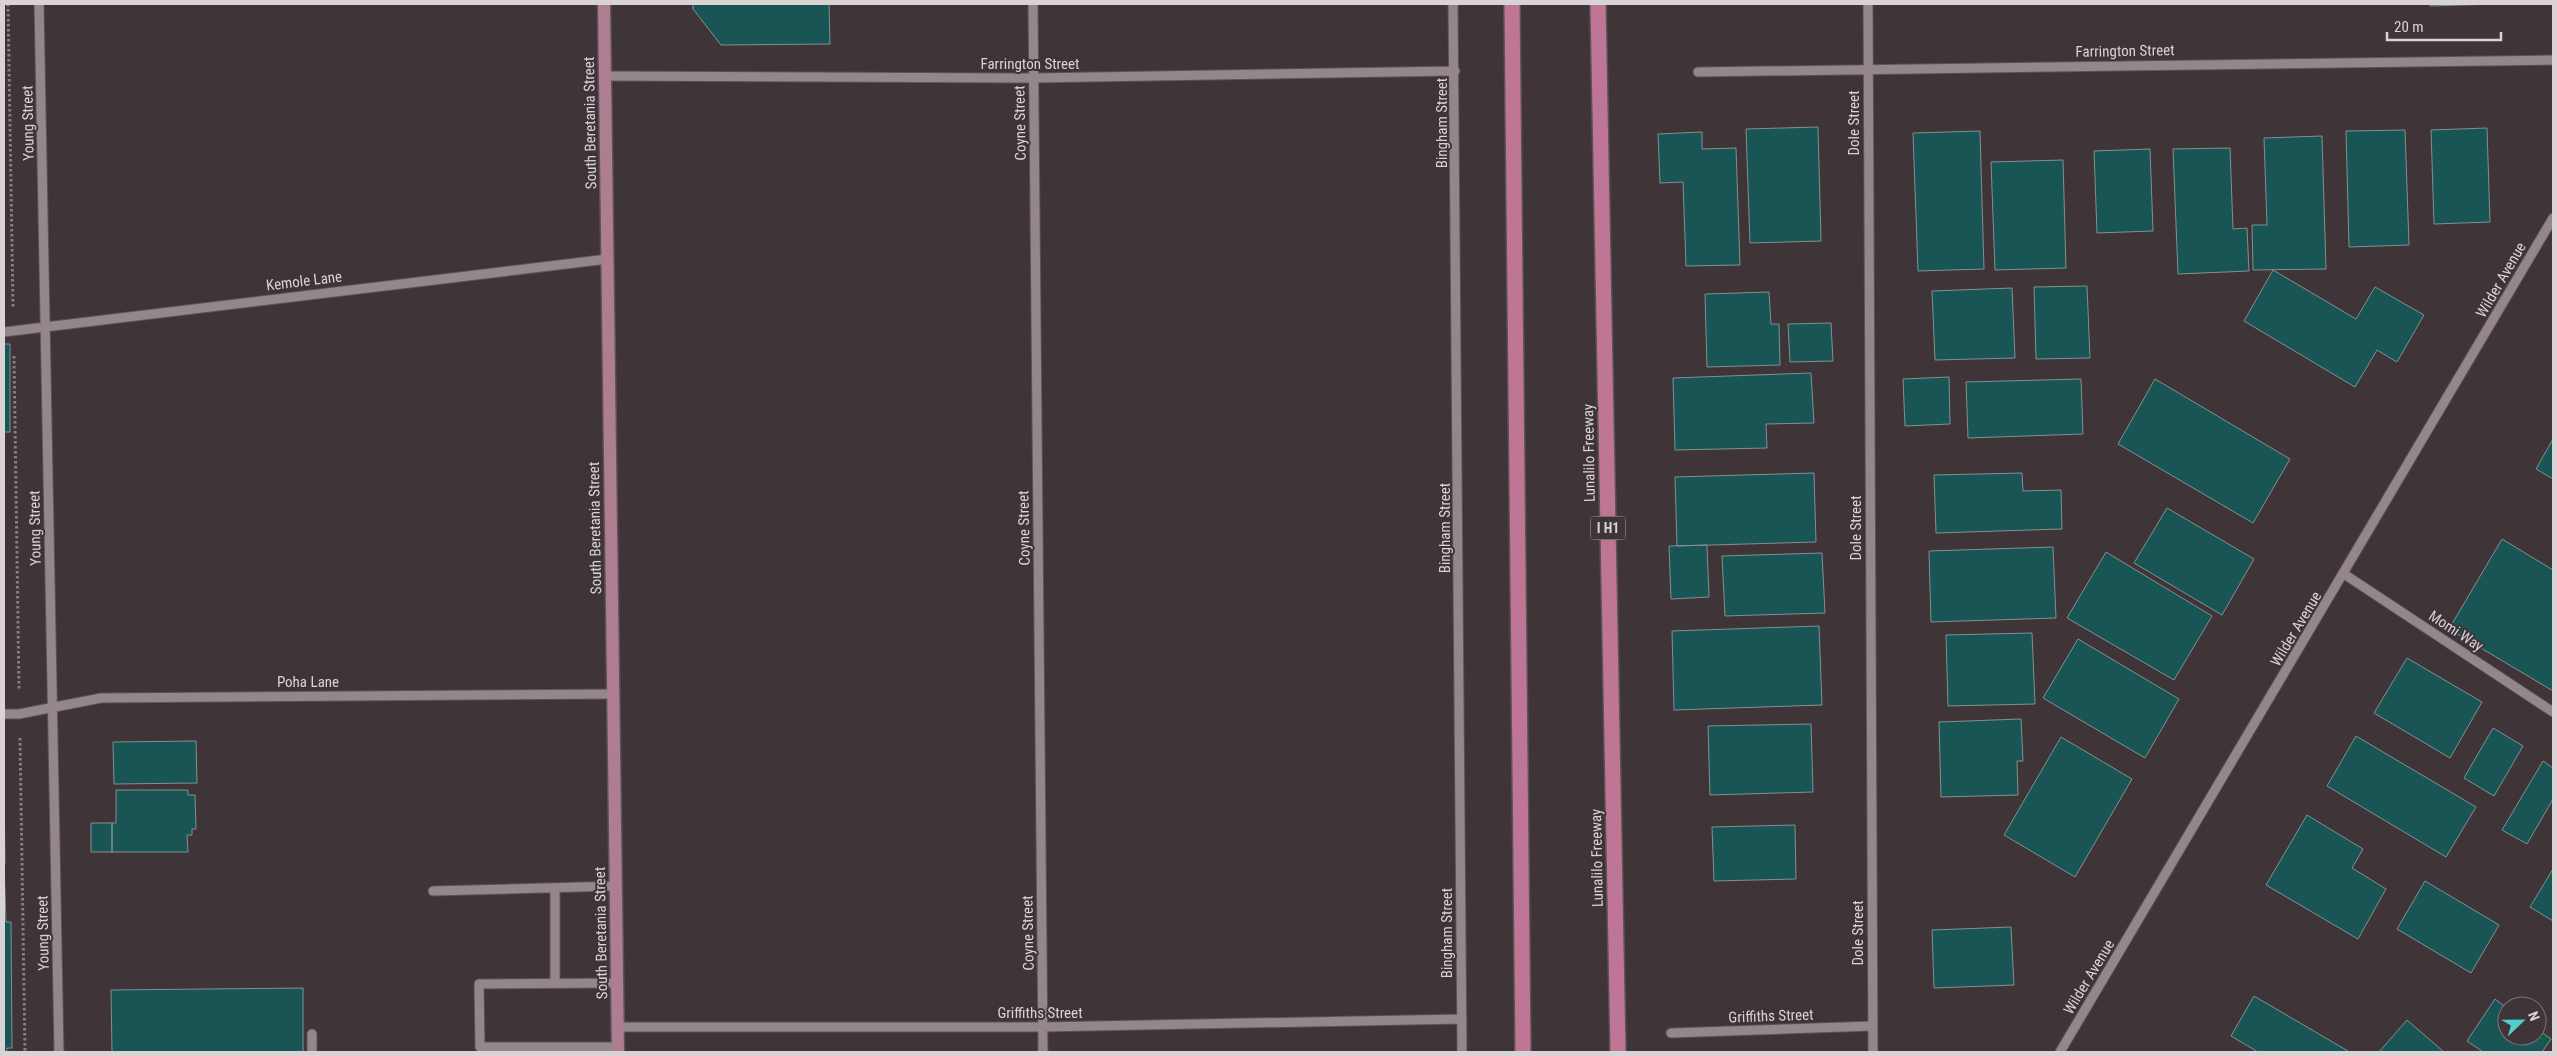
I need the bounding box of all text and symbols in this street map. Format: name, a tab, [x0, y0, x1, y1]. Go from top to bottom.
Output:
scale bar	[2387, 10, 2501, 42]
text: 20 m	[2394, 18, 2424, 36]
street label: Farrington Street	[2075, 41, 2175, 61]
street label: Farrington Street	[980, 55, 1080, 73]
street label: South Beretania Street	[580, 57, 600, 189]
street label: Bingham Street	[1433, 78, 1451, 168]
street label: Young Street	[18, 85, 38, 161]
street label: Coyne Street	[1010, 85, 1030, 161]
street label: Dole Street	[1845, 90, 1863, 156]
street label: Wilder Avenue	[2472, 239, 2530, 321]
street label: Kemole Lane	[265, 267, 343, 295]
street label: Lunalilo Freeway	[1579, 404, 1599, 502]
street label: South Beretania Street	[585, 462, 605, 594]
street label: Bingham Street	[1436, 483, 1454, 573]
street label: Young Street	[25, 490, 45, 566]
street label: Coyne Street	[1014, 490, 1034, 566]
street label: Dole Street	[1847, 495, 1865, 561]
road number: I H1	[1590, 516, 1626, 540]
street label: Wilder Avenue	[2267, 588, 2325, 670]
street label: Momi Way	[2425, 607, 2487, 655]
street label: Poha Lane	[277, 673, 339, 691]
street label: Lunalilo Freeway	[1587, 809, 1607, 907]
street label: South Beretania Street	[591, 867, 611, 999]
street label: Bingham Street	[1438, 888, 1456, 978]
street label: Young Street	[33, 895, 53, 971]
street label: Coyne Street	[1018, 895, 1038, 971]
street label: Dole Street	[1849, 900, 1867, 966]
street label: Wilder Avenue	[2060, 936, 2118, 1018]
north arrow	[2497, 996, 2547, 1046]
street label: Griffiths Street	[997, 1004, 1083, 1022]
street label: Griffiths Street	[1728, 1006, 1814, 1026]
text: N	[2525, 1009, 2543, 1023]

